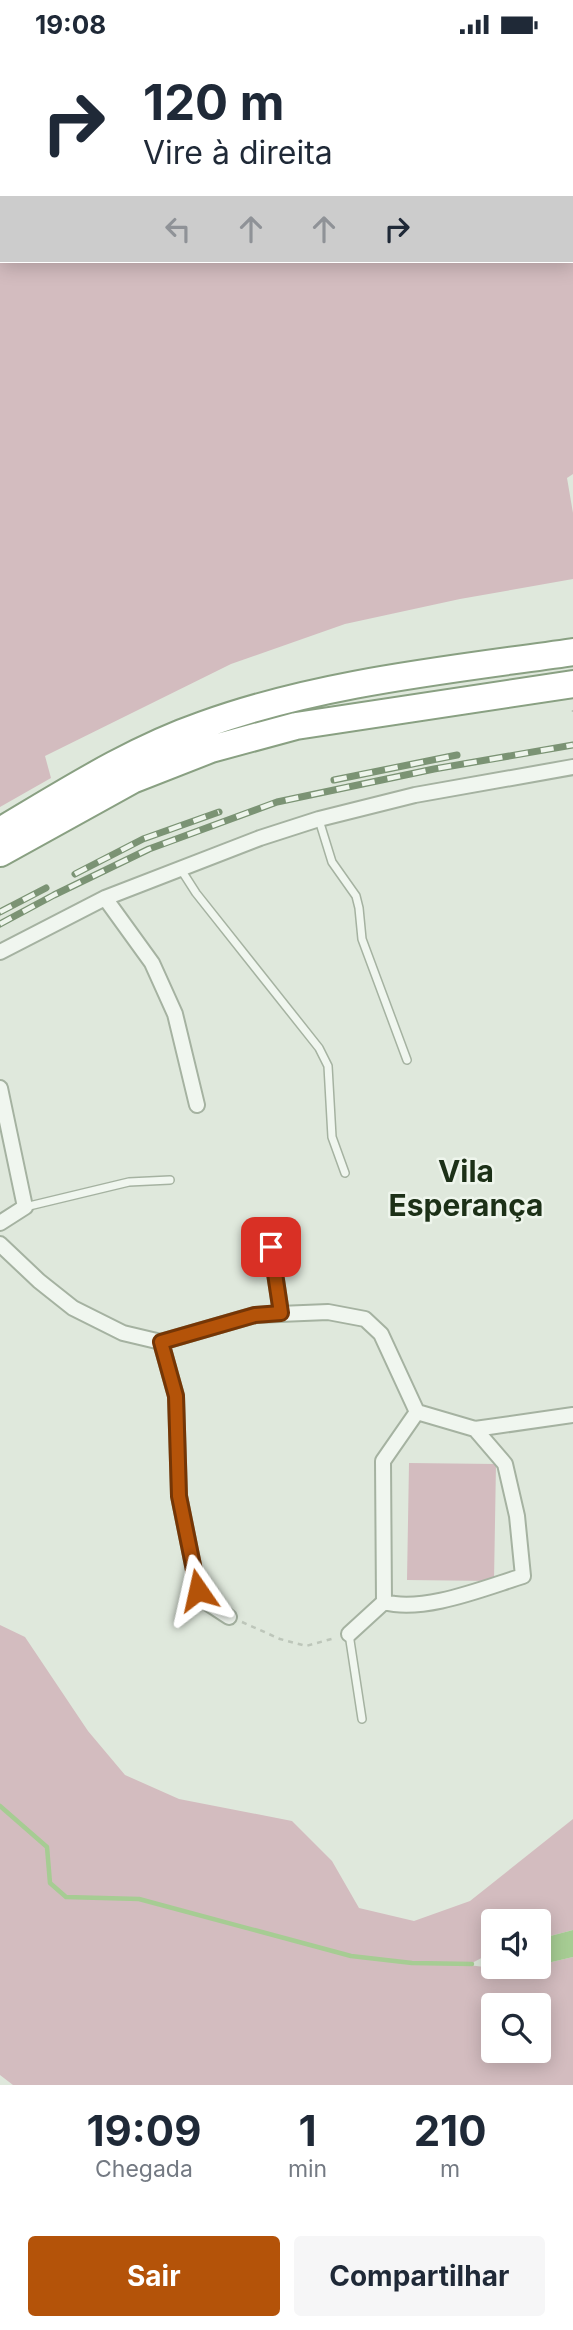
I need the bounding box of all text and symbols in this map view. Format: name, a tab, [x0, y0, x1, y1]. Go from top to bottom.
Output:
text: 19:08	[35, 9, 106, 40]
text: 120 m	[143, 73, 284, 132]
icon: right	[28, 77, 119, 168]
text: Vire à direita	[143, 133, 333, 172]
icon: left	[159, 210, 197, 248]
icon: ahead	[232, 210, 270, 248]
icon: ahead	[305, 210, 343, 248]
icon: right	[378, 210, 416, 248]
district label: Vila Esperança	[388, 1153, 544, 1223]
pin	[241, 1217, 301, 1277]
icon: arrive	[252, 1228, 290, 1266]
position arrow	[161, 1553, 235, 1627]
map controls	[481, 1909, 551, 2063]
button: sound	[481, 1909, 551, 1979]
button: search	[481, 1993, 551, 2063]
text: 19:09	[86, 2105, 201, 2156]
text: 1	[298, 2105, 317, 2156]
text: 210	[414, 2105, 487, 2156]
text: Chegada	[95, 2155, 193, 2183]
text: min	[288, 2155, 327, 2183]
text: m	[440, 2155, 460, 2183]
button: Sair	[28, 2236, 280, 2316]
button: Compartilhar	[294, 2236, 545, 2316]

